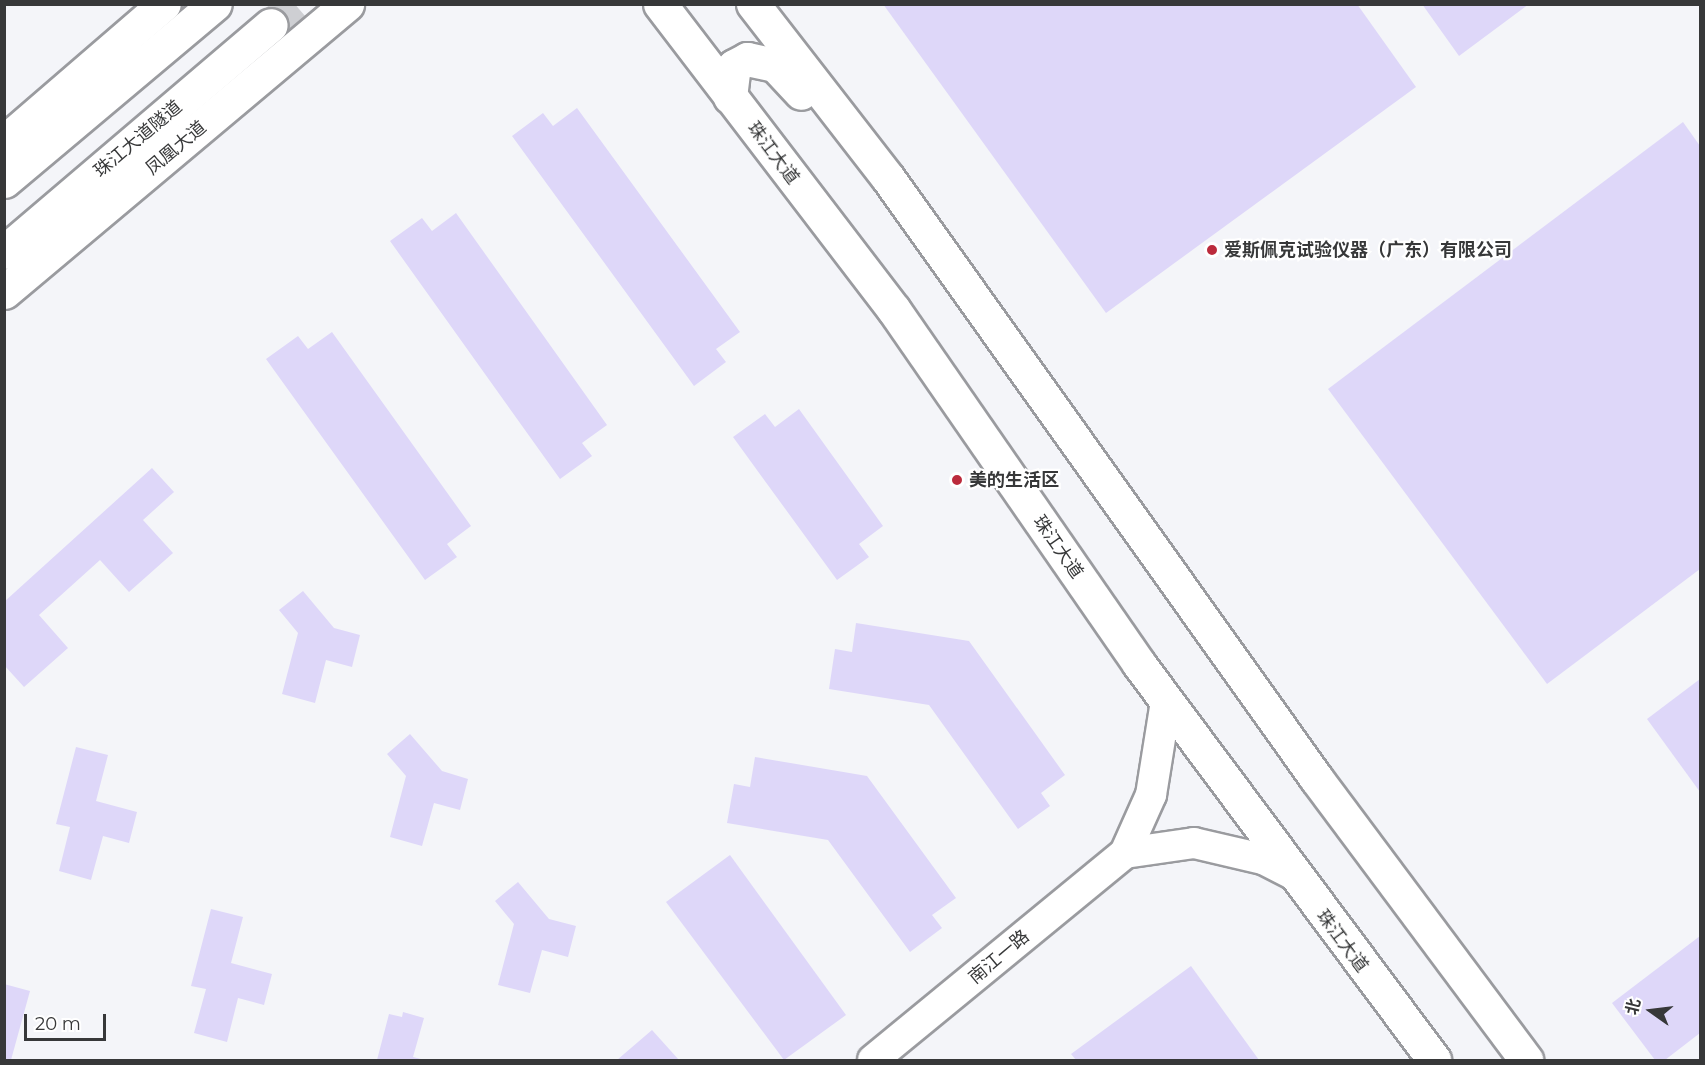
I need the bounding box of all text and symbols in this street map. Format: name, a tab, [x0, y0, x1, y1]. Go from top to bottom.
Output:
street label: 珠江大道隧道	[90, 96, 186, 182]
street label: 凤凰大道	[141, 117, 211, 179]
street label: 珠江大道	[743, 118, 803, 188]
place label: 爱斯佩克试验仪器（广东）有限公司	[1224, 239, 1512, 261]
marker: 爱斯佩克试验仪器（广东）有限公司	[1205, 243, 1219, 257]
place label: 美的生活区	[969, 469, 1059, 491]
marker: 美的生活区	[950, 473, 964, 487]
street label: 珠江大道	[1029, 511, 1087, 583]
street label: 珠江大道	[1312, 906, 1372, 976]
street label: 南江一路	[964, 926, 1034, 988]
north arrow	[1621, 981, 1681, 1041]
text: 北	[1622, 996, 1644, 1017]
scale bar	[27, 1002, 110, 1040]
text: 20 m	[35, 1013, 81, 1035]

